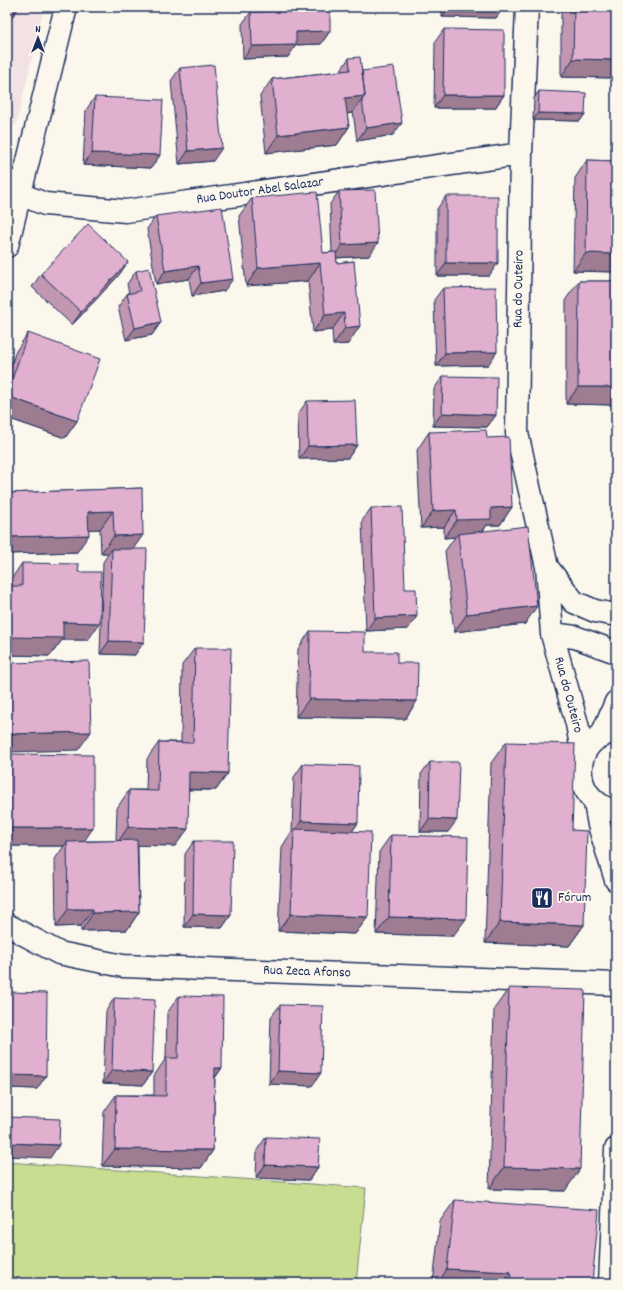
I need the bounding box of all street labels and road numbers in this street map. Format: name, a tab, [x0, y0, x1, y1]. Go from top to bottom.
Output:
street label: Rua Doutor Abel Salazar	[195, 172, 326, 210]
street label: Rua do Outeiro	[508, 250, 530, 328]
street label: Rua do Outeiro	[548, 655, 588, 735]
street label: Rua Zeca Afonso	[263, 960, 351, 984]

